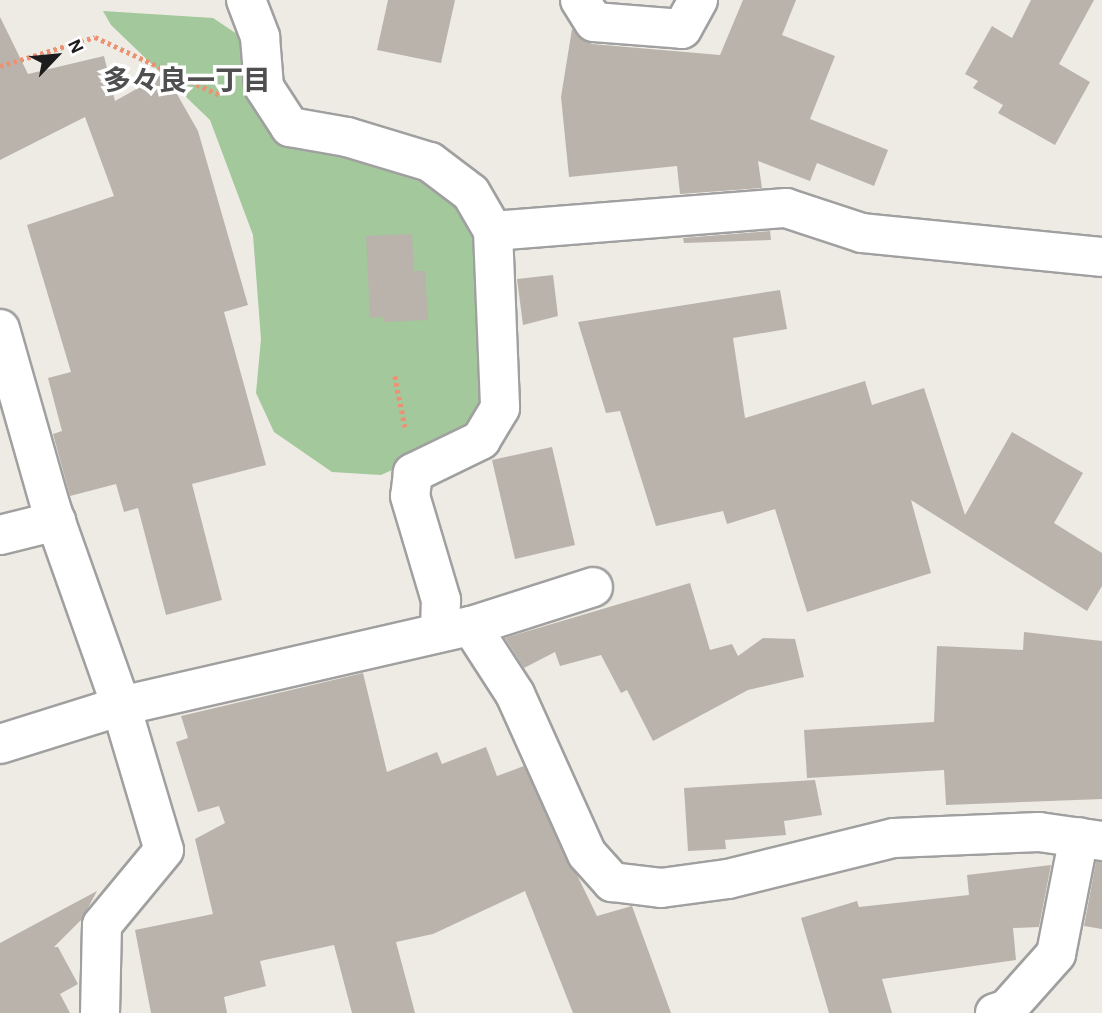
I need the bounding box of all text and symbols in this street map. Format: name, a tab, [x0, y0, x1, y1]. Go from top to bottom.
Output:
north arrow	[21, 21, 91, 91]
text: N	[64, 36, 87, 57]
district label: 多々良一丁目	[103, 65, 271, 99]

